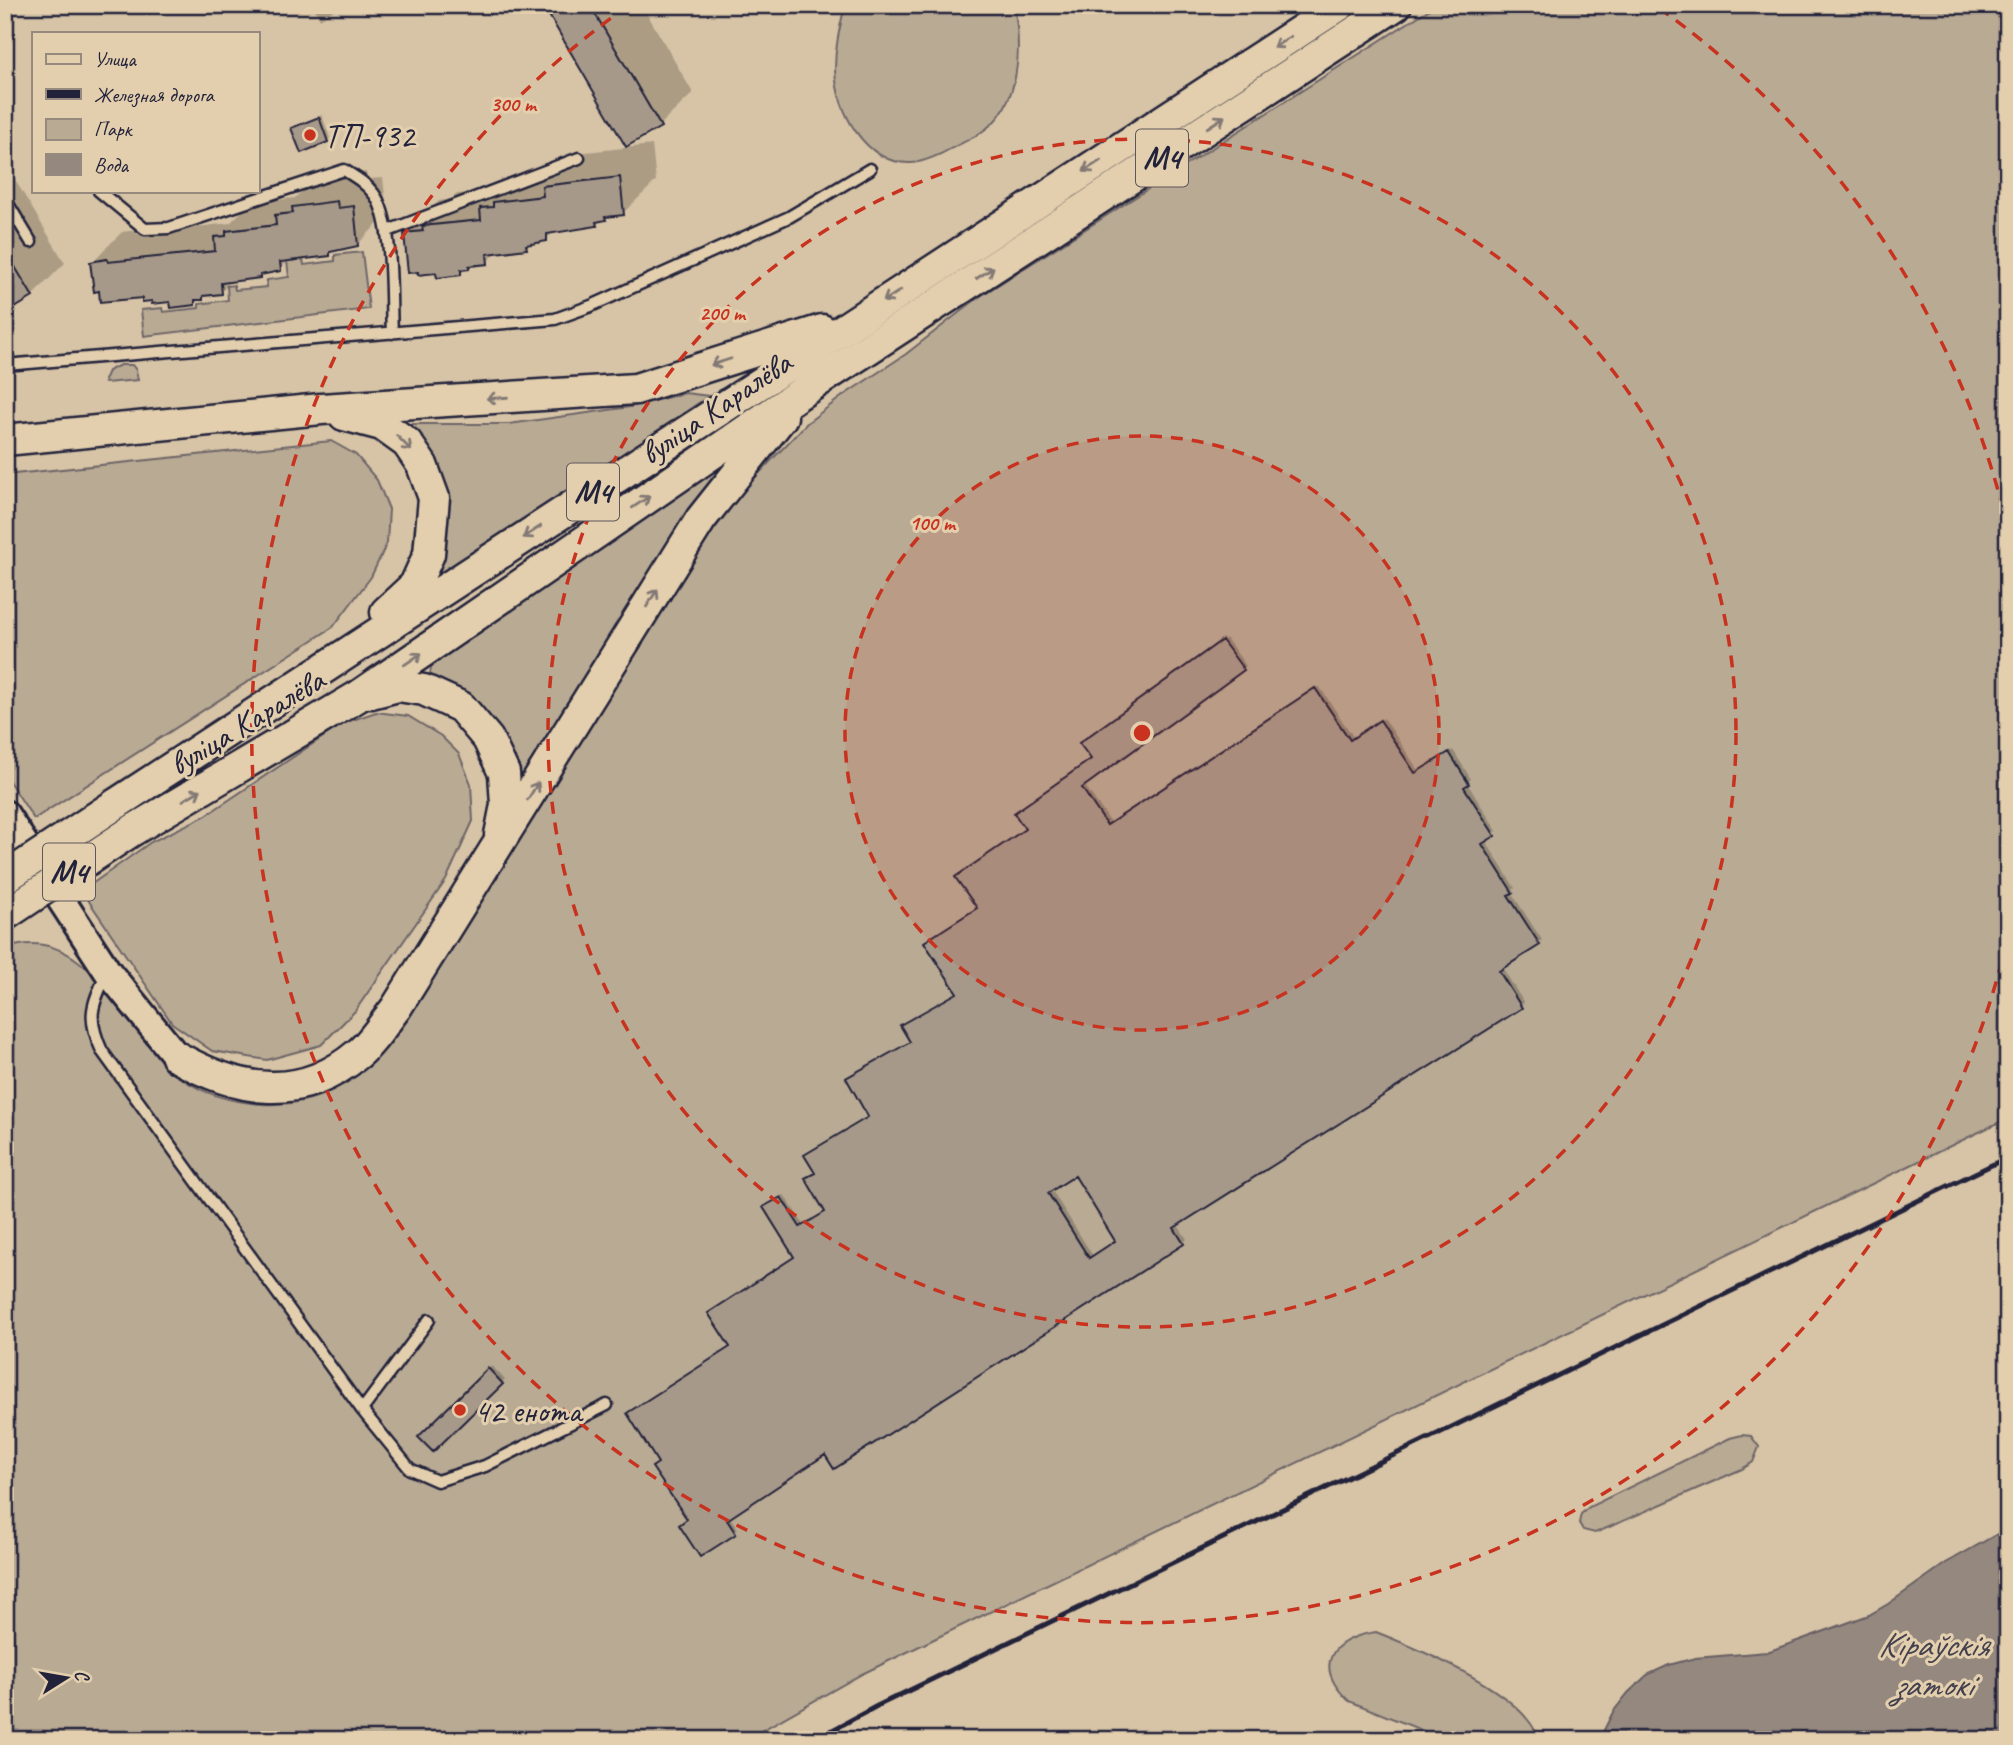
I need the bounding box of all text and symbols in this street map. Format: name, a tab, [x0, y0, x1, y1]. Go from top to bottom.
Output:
legend	[32, 32, 259, 192]
one-way arrow	[1273, 36, 1293, 50]
text: Улица	[94, 46, 137, 72]
text: Железная дорога	[94, 82, 215, 108]
text: 300 m	[490, 91, 538, 117]
place label: ТП-932	[324, 115, 417, 157]
one-way arrow	[1206, 115, 1226, 129]
text: Парк	[94, 116, 134, 142]
marker: ТП-932	[302, 127, 318, 143]
road number: М4	[1136, 130, 1188, 187]
text: Вода	[94, 152, 130, 178]
one-way arrow	[1082, 160, 1102, 174]
one-way arrow	[974, 266, 994, 280]
one-way arrow	[882, 289, 902, 303]
text: 200 m	[699, 300, 747, 326]
street label: вуліца Каралёва	[632, 340, 802, 474]
one-way arrow	[710, 357, 732, 370]
one-way arrow	[487, 392, 509, 405]
one-way arrow	[396, 435, 413, 452]
road number: М4	[567, 464, 619, 520]
one-way arrow	[631, 495, 651, 509]
text: 100 m	[909, 510, 957, 536]
one-way arrow	[523, 525, 543, 539]
one-way arrow	[646, 588, 660, 608]
one-way arrow	[403, 652, 422, 666]
street label: вуліца Каралёва	[161, 658, 334, 785]
centre of rings	[1130, 721, 1154, 745]
one-way arrow	[526, 781, 540, 801]
one-way arrow	[181, 788, 201, 802]
road number: М4	[43, 844, 95, 900]
place label: 42 енота	[474, 1390, 584, 1432]
marker: 42 енота	[452, 1402, 468, 1418]
water label: Кіраўскія затокі	[1878, 1622, 1992, 1707]
north arrow	[32, 1644, 102, 1714]
text: С	[69, 1668, 95, 1684]

